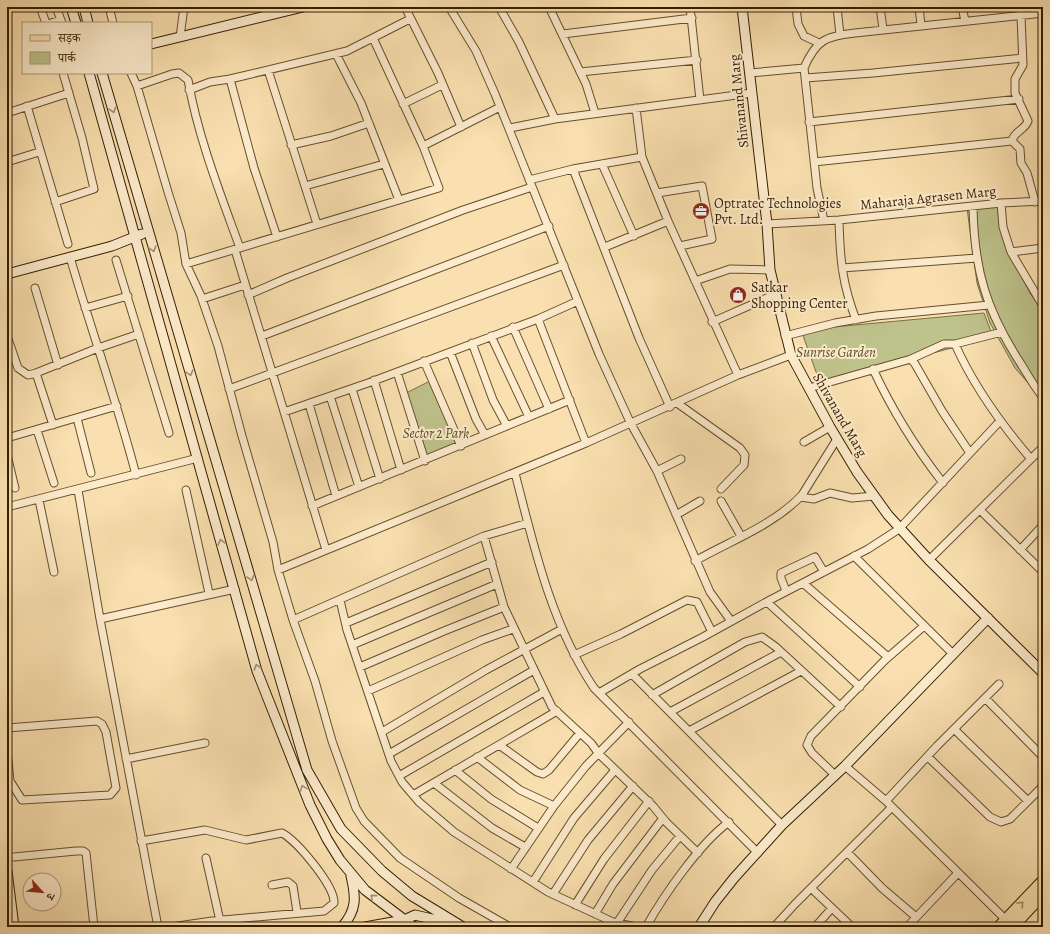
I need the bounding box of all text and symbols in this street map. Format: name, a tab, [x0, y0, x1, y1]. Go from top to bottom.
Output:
legend	[22, 22, 152, 74]
text: सड़क	[57, 30, 82, 46]
text: पार्क	[57, 50, 77, 66]
street label: Shivanand Marg	[725, 53, 753, 149]
one-way arrow	[108, 107, 117, 114]
street label: Maharaja Agrasen Marg	[859, 181, 997, 215]
place label: Optratec Technologies Pvt. Ltd.	[714, 194, 841, 229]
office icon: Optratec Technologies Pvt. Ltd.	[691, 201, 711, 221]
one-way arrow	[148, 245, 157, 252]
place label: Satkar Shopping Center	[751, 278, 848, 313]
shop icon: Satkar Shopping Center	[728, 285, 748, 305]
park label: Sunrise Garden	[796, 343, 876, 362]
one-way arrow	[185, 369, 194, 376]
street label: Shivanand Marg	[808, 370, 872, 460]
park label: Sector 2 Park	[403, 424, 469, 443]
one-way arrow	[218, 539, 226, 545]
one-way arrow	[246, 575, 255, 582]
one-way arrow	[253, 664, 262, 671]
one-way arrow	[300, 785, 308, 792]
north arrow	[22, 872, 62, 912]
text: उ	[42, 890, 59, 903]
one-way arrow	[370, 894, 377, 901]
one-way arrow	[1017, 901, 1024, 909]

